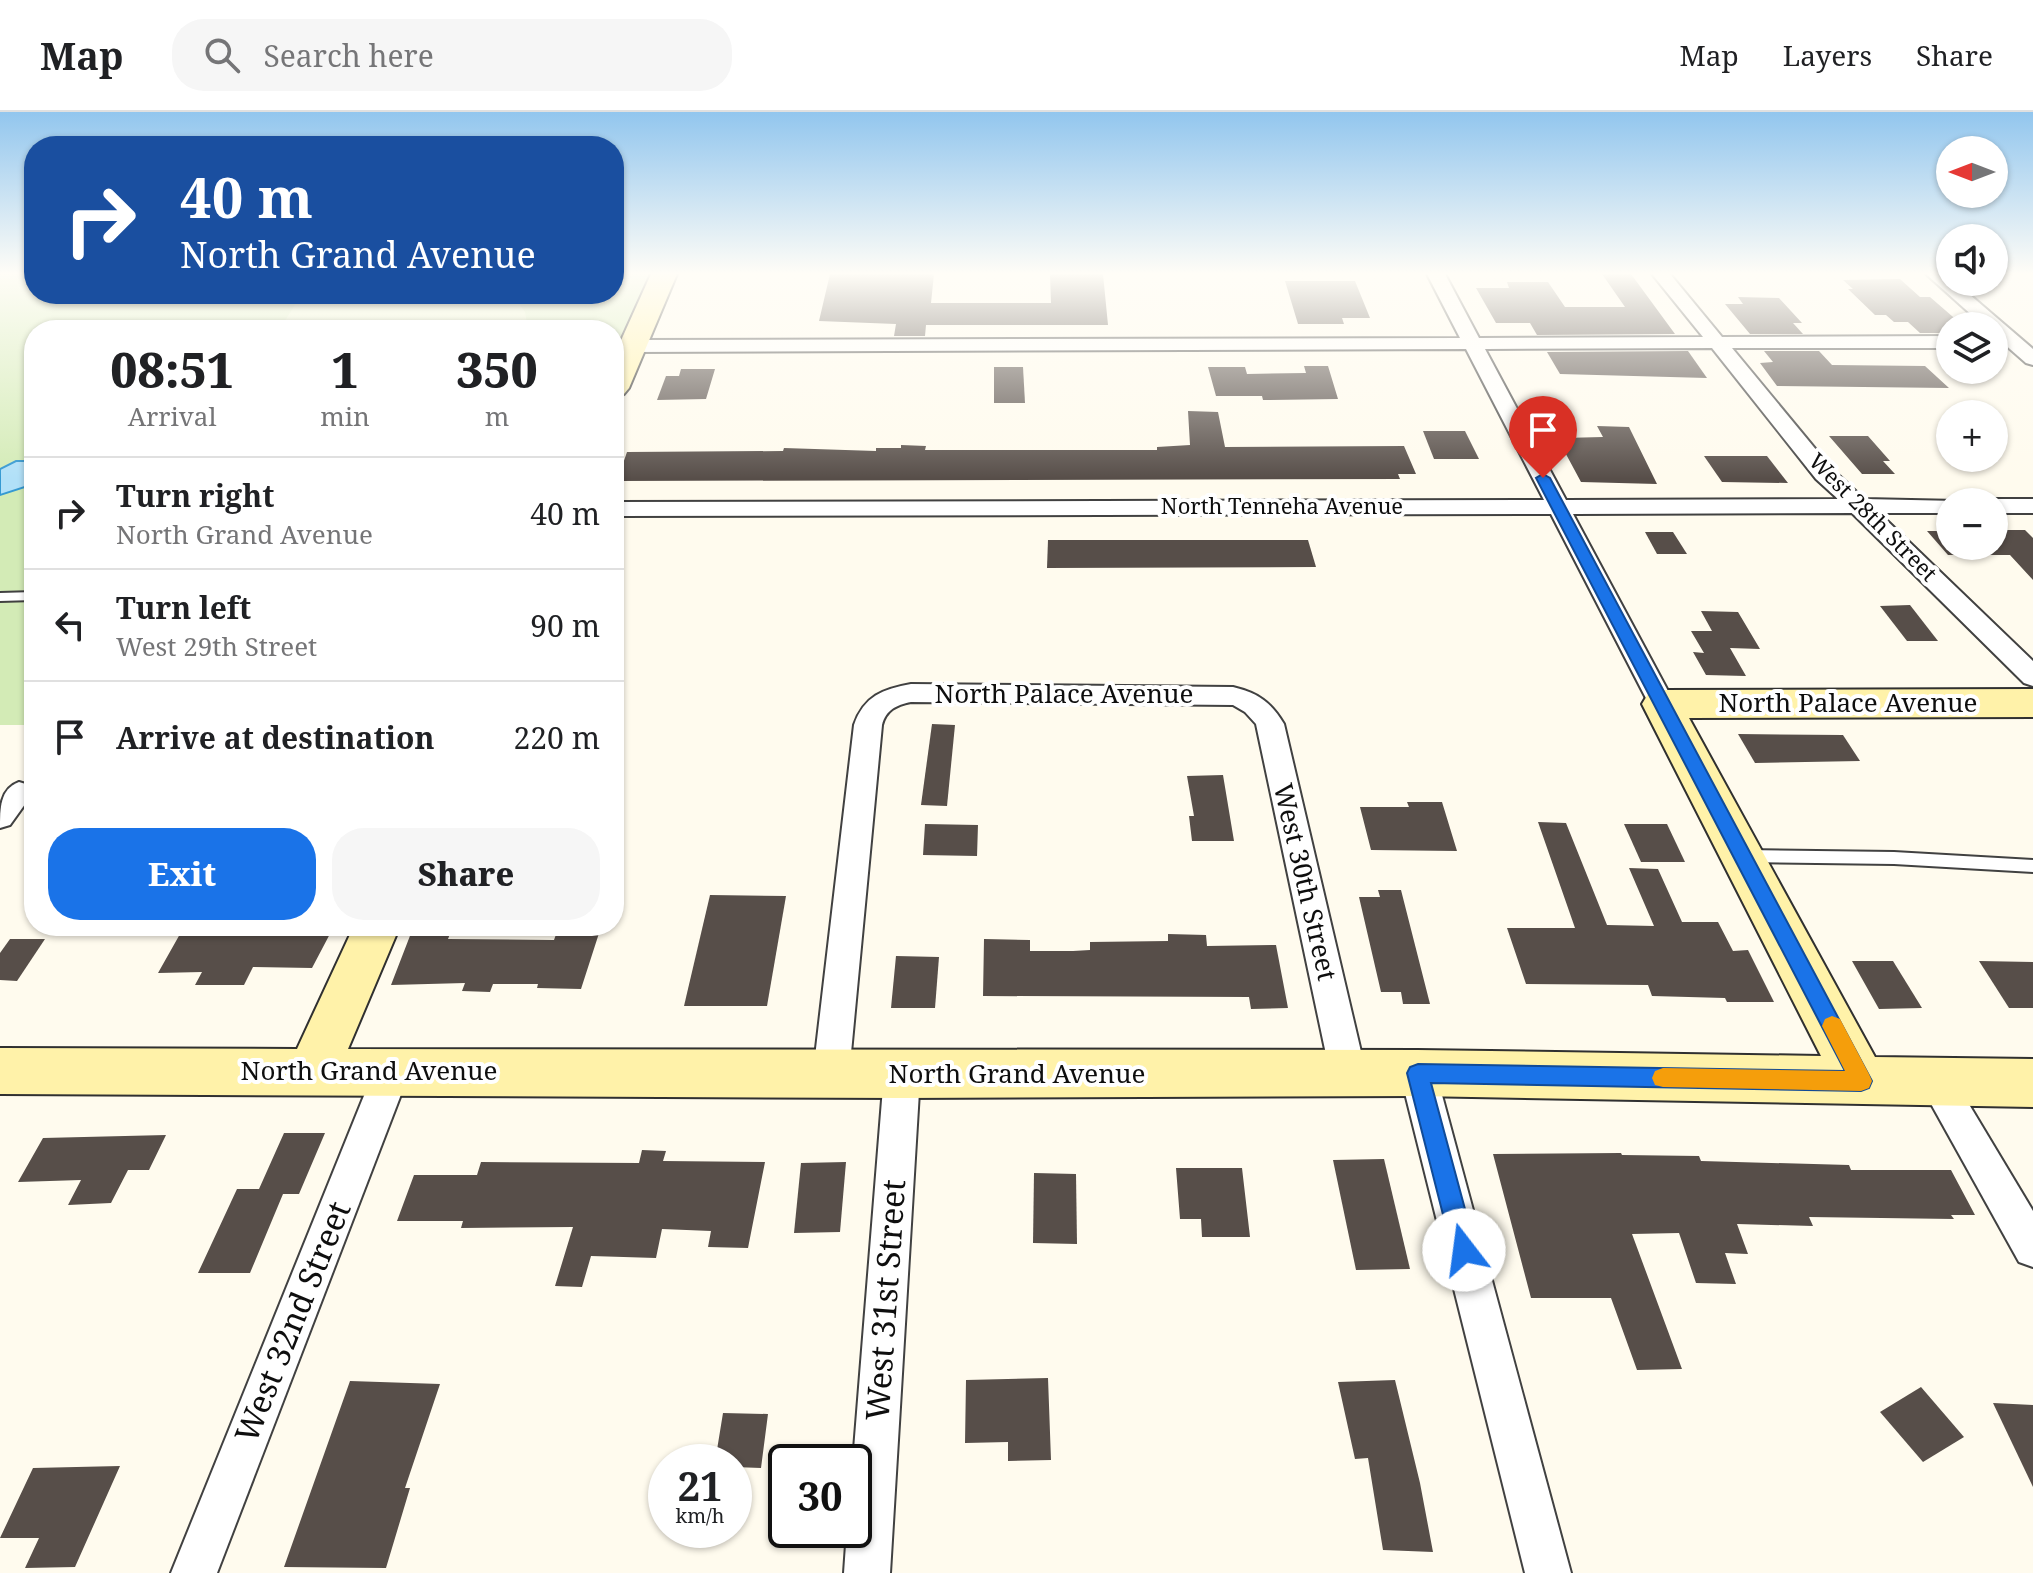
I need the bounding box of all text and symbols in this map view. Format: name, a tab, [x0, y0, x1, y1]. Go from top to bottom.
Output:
search box	[172, 19, 732, 91]
text: Map	[40, 29, 124, 81]
icon: search	[200, 33, 244, 77]
text: Search here	[264, 35, 434, 76]
text: Map	[1680, 36, 1739, 74]
text: Layers	[1783, 36, 1872, 74]
text: Share	[1916, 36, 1993, 74]
north arrow	[1936, 136, 2008, 208]
map controls	[1936, 136, 2008, 560]
text: 40 m	[180, 158, 313, 234]
icon: right	[48, 168, 152, 272]
button: sound	[1936, 224, 2008, 296]
text: North Grand Avenue	[180, 230, 536, 279]
button: layers	[1936, 312, 2008, 384]
text: 08:51	[110, 337, 234, 402]
text: 1	[331, 337, 359, 402]
text: 350	[456, 337, 538, 402]
pin	[1509, 396, 1577, 478]
text: Arrival	[128, 398, 217, 434]
text: min	[320, 398, 370, 434]
text: m	[485, 398, 509, 434]
button: +	[1936, 400, 2008, 472]
icon: arrive	[1521, 408, 1565, 452]
street label: West 28th Street	[1803, 445, 1945, 587]
text: Turn right	[116, 475, 274, 516]
button: −	[1936, 488, 2008, 560]
street label: North Tenneha Avenue	[1161, 490, 1403, 520]
icon: right	[48, 491, 92, 535]
text: 40 m	[530, 493, 600, 534]
text: North Grand Avenue	[116, 516, 373, 552]
text: Turn left	[116, 587, 251, 628]
icon: left	[48, 603, 92, 647]
text: 90 m	[530, 605, 600, 646]
text: West 29th Street	[116, 628, 317, 664]
street label: North Palace Avenue	[935, 675, 1193, 711]
street label: North Palace Avenue	[1719, 684, 1977, 720]
icon: arrive	[48, 715, 92, 759]
text: Arrive at destination	[116, 717, 435, 758]
text: 220 m	[514, 717, 600, 758]
street label: West 30th Street	[1266, 780, 1346, 984]
button: Exit	[48, 828, 316, 920]
button: Share	[332, 828, 600, 920]
street label: North Grand Avenue	[241, 1052, 497, 1088]
street label: North Grand Avenue	[889, 1055, 1145, 1091]
street label: West 31st Street	[855, 1178, 914, 1422]
street label: West 32nd Street	[224, 1195, 360, 1448]
position arrow	[1422, 1208, 1506, 1292]
speed limit sign: 30	[768, 1444, 872, 1548]
text: 21	[677, 1458, 723, 1513]
text: km/h	[675, 1502, 725, 1529]

